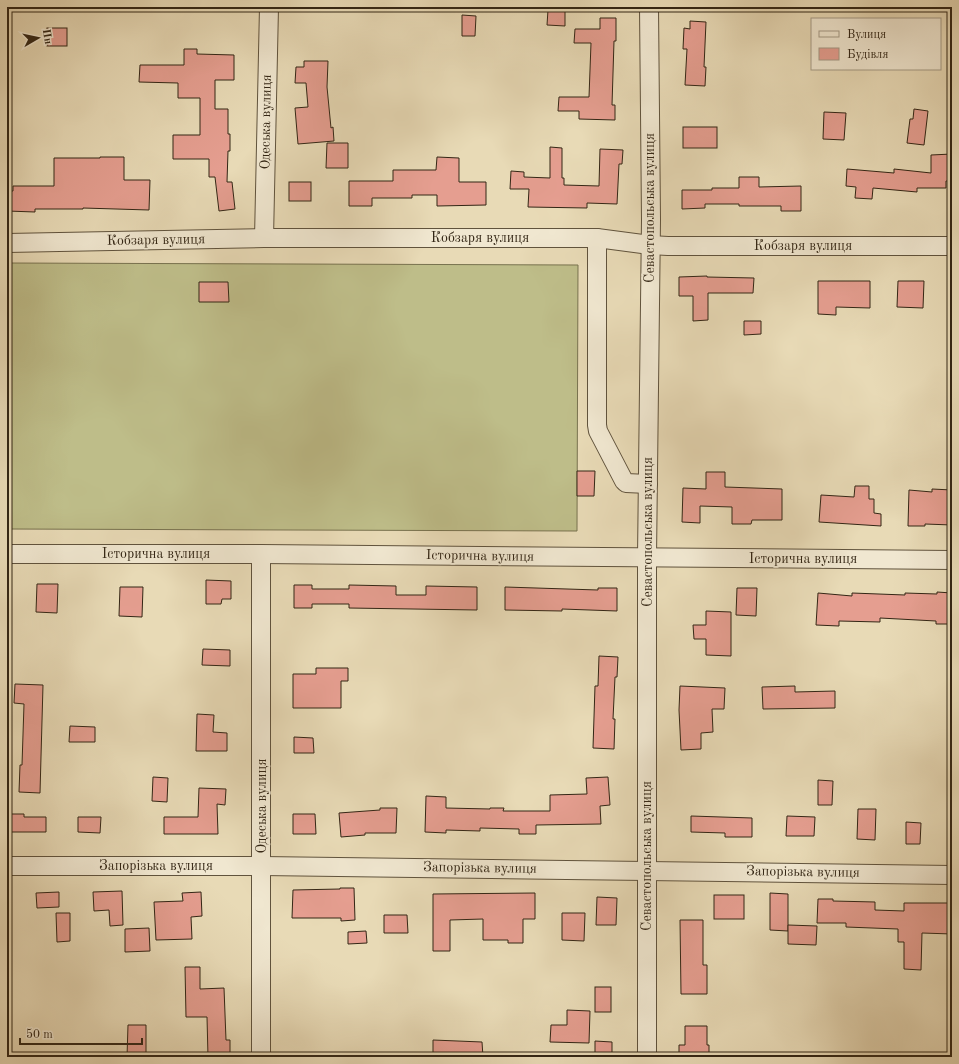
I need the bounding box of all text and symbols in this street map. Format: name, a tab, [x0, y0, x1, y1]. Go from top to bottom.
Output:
north arrow	[18, 18, 58, 58]
legend	[811, 18, 941, 70]
text: Пн	[40, 28, 53, 45]
text: Вулиця	[847, 29, 886, 41]
text: Будівля	[847, 48, 889, 61]
street label: Одеська вулиця	[258, 74, 274, 170]
street label: Севастопольська вулиця	[643, 133, 657, 283]
street label: Кобзаря вулиця	[431, 231, 529, 245]
street label: Кобзаря вулиця	[107, 232, 205, 248]
street label: Кобзаря вулиця	[754, 239, 852, 253]
street label: Севастопольська вулиця	[641, 457, 655, 607]
street label: Історична вулиця	[102, 547, 210, 561]
street label: Історична вулиця	[426, 548, 534, 564]
street label: Історична вулиця	[749, 552, 857, 566]
street label: Одеська вулиця	[255, 758, 269, 854]
street label: Севастопольська вулиця	[640, 781, 654, 931]
street label: Запорізька вулиця	[99, 859, 213, 873]
street label: Запорізька вулиця	[423, 860, 537, 876]
street label: Запорізька вулиця	[746, 864, 860, 880]
scale bar	[20, 1020, 142, 1046]
text: 50 m	[26, 1028, 53, 1041]

